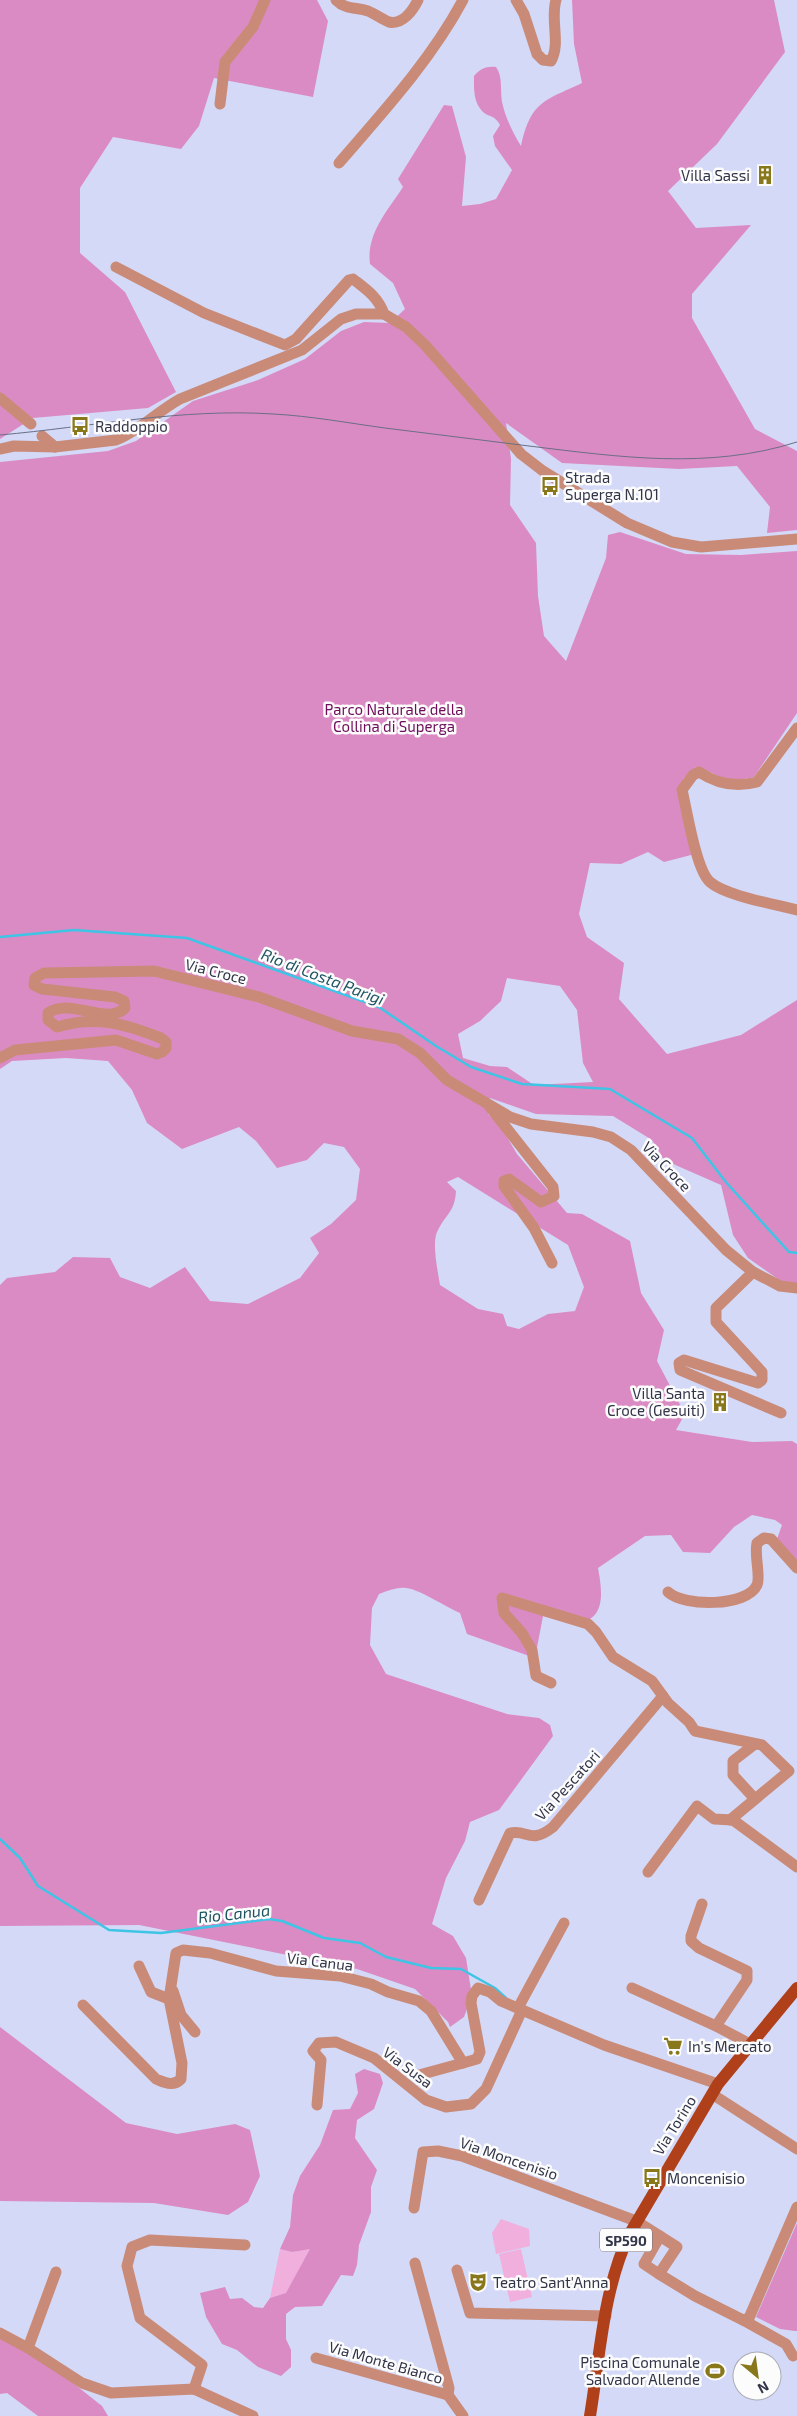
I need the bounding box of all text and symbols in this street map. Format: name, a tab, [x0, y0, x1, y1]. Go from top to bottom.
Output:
building icon: Villa Sassi	[754, 164, 776, 186]
place label: Villa Sassi	[681, 166, 750, 184]
bus stop icon: Raddoppio	[69, 415, 91, 437]
place label: Raddoppio	[95, 417, 168, 435]
place label: Strada Superga N.101	[565, 468, 659, 503]
bus stop icon: Strada Superga N.101	[539, 475, 561, 497]
park label: Parco Naturale della Collina di Superga	[325, 700, 463, 735]
water label: Rio di Costa Parigi	[259, 944, 387, 1008]
street label: Via Croce	[183, 955, 249, 987]
street label: Via Croce	[639, 1137, 695, 1195]
place label: Villa Santa Croce (Gesuiti)	[607, 1384, 705, 1419]
building icon: Villa Santa Croce (Gesuiti)	[709, 1391, 731, 1413]
street label: Via Pescatori	[531, 1746, 603, 1824]
water label: Rio Canua	[197, 1900, 271, 1926]
street label: Via Canua	[286, 1948, 354, 1974]
supermarket icon: In's Mercato	[662, 2035, 684, 2057]
place label: In's Mercato	[688, 2037, 771, 2055]
street label: Via Susa	[380, 2043, 436, 2091]
street label: Via Torino	[649, 2092, 699, 2158]
street label: Via Moncenisio	[458, 2133, 560, 2183]
bus stop icon: Moncenisio	[641, 2167, 663, 2189]
place label: Moncenisio	[667, 2169, 745, 2187]
road number: SP590	[600, 2228, 652, 2252]
theatre icon: Teatro Sant'Anna	[467, 2271, 489, 2293]
place label: Teatro Sant'Anna	[493, 2273, 608, 2291]
street label: Via Monte Bianco	[327, 2337, 445, 2387]
north arrow	[732, 2351, 782, 2401]
place label: Piscina Comunale Salvador Allende	[580, 2353, 700, 2388]
sports icon: Piscina Comunale Salvador Allende	[704, 2360, 726, 2382]
text: N	[755, 2378, 772, 2398]

